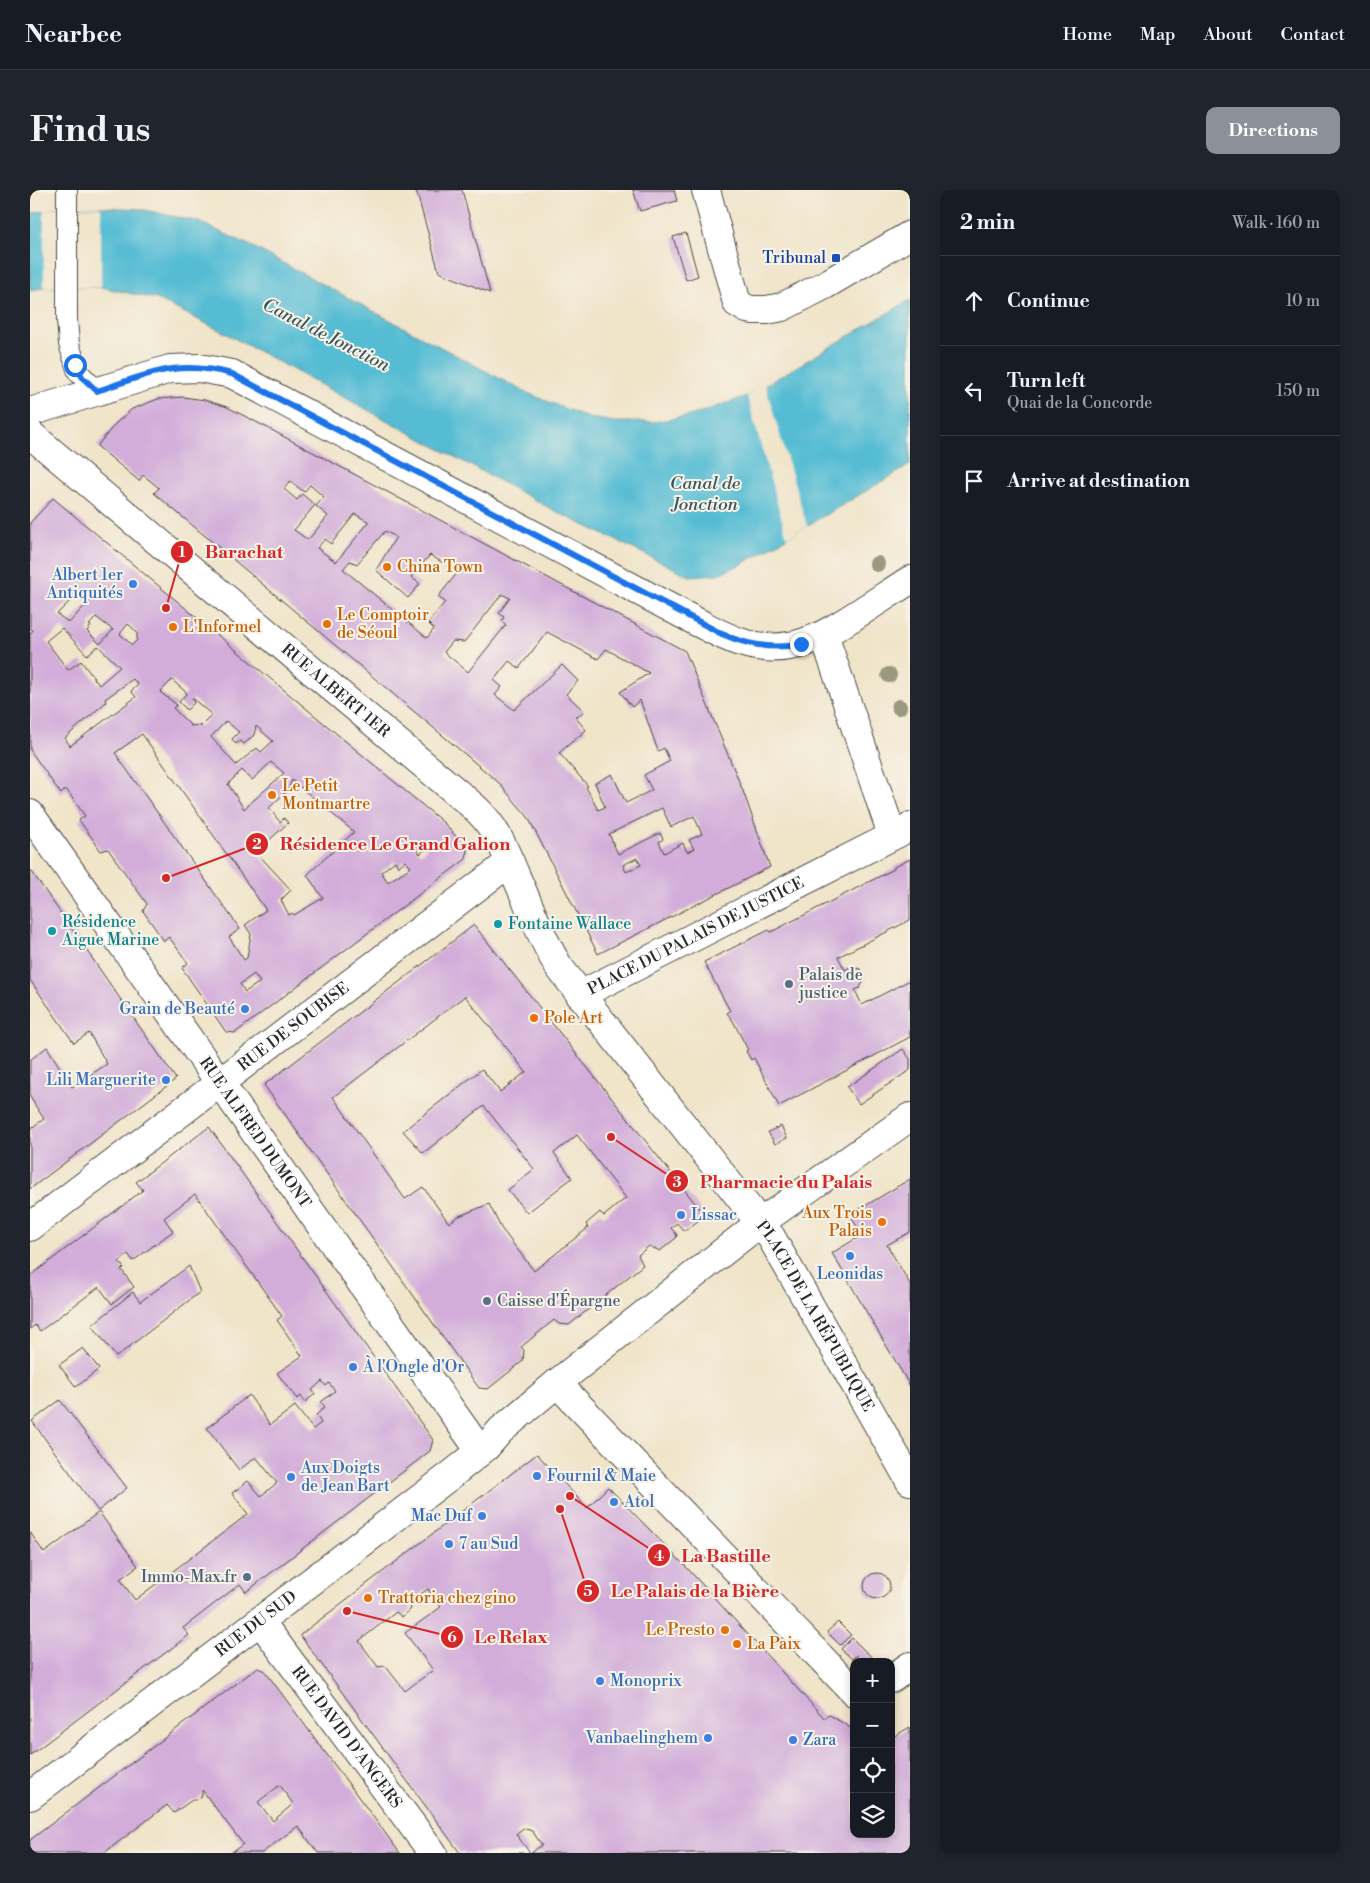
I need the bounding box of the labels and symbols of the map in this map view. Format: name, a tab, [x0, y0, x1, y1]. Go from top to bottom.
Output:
place label: Tribunal	[762, 248, 826, 268]
marker: Tribunal	[830, 252, 842, 264]
water label: Canal de Jonction	[259, 293, 394, 377]
route start	[64, 354, 87, 377]
water label: Canal de Jonction	[670, 472, 741, 516]
callout: Barachat	[170, 535, 293, 568]
text: Barachat	[205, 541, 284, 564]
text: 1	[178, 543, 186, 562]
place label: China Town	[397, 557, 483, 577]
marker: China Town	[381, 561, 393, 573]
place label: Albert 1er Antiquités	[46, 565, 123, 603]
marker: Albert 1er Antiquités	[127, 578, 139, 590]
place label: Le Comptoir de Séoul	[337, 605, 429, 643]
place label: L'Informel	[183, 617, 262, 637]
marker: Le Comptoir de Séoul	[321, 618, 333, 630]
marker: L'Informel	[167, 621, 179, 633]
route end	[790, 633, 813, 656]
street label: RUE ALBERT 1ER	[277, 639, 395, 742]
place label: Le Petit Montmartre	[282, 776, 370, 814]
marker: Le Petit Montmartre	[266, 789, 278, 801]
callout: Résidence Le Grand Galion	[245, 828, 520, 861]
text: Résidence Le Grand Galion	[280, 833, 510, 856]
text: 2	[252, 835, 262, 854]
street label: PLACE DU PALAIS DE JUSTICE	[584, 873, 807, 999]
place label: Résidence Aigue Marine	[61, 912, 159, 950]
place label: Fontaine Wallace	[508, 914, 631, 934]
marker: Fontaine Wallace	[492, 918, 504, 930]
marker: Résidence Aigue Marine	[46, 925, 58, 937]
place label: Palais de justice	[798, 965, 863, 1003]
street label: RUE DE SOUBISE	[234, 978, 353, 1075]
marker: Palais de justice	[783, 978, 795, 990]
place label: Grain de Beauté	[120, 999, 235, 1019]
marker: Grain de Beauté	[239, 1003, 251, 1015]
place label: Pole Art	[544, 1008, 603, 1028]
marker: Pole Art	[528, 1012, 540, 1024]
street label: RUE ALFRED DUMONT	[195, 1053, 315, 1212]
place label: Lili Marguerite	[46, 1070, 156, 1090]
marker: Lili Marguerite	[160, 1074, 172, 1086]
callout: Pharmacie du Palais	[664, 1165, 882, 1198]
text: Pharmacie du Palais	[700, 1171, 873, 1194]
text: 3	[672, 1173, 682, 1192]
place label: Aux Trois Palais	[801, 1203, 872, 1241]
place label: Lissac	[691, 1205, 737, 1225]
marker: Lissac	[675, 1209, 687, 1221]
street label: PLACE DE LA RÉPUBLIQUE	[752, 1216, 878, 1415]
marker: Aux Trois Palais	[876, 1216, 888, 1228]
marker: Leonidas	[844, 1250, 856, 1262]
place label: Leonidas	[817, 1264, 883, 1284]
place label: Caisse d'Épargne	[497, 1289, 621, 1311]
marker: Caisse d'Épargne	[481, 1295, 493, 1307]
place label: À l'Ongle d'Or	[362, 1355, 464, 1377]
marker: À l'Ongle d'Or	[347, 1361, 359, 1373]
place label: Aux Doigts de Jean Bart	[300, 1458, 390, 1496]
place label: Fournil & Maie	[547, 1466, 656, 1486]
marker: Fournil & Maie	[531, 1470, 543, 1482]
marker: Aux Doigts de Jean Bart	[285, 1471, 297, 1483]
place label: Atol	[623, 1492, 654, 1512]
marker: Atol	[608, 1496, 620, 1508]
place label: Mac Duf	[411, 1506, 473, 1526]
marker: Mac Duf	[476, 1510, 488, 1522]
place label: 7 au Sud	[459, 1534, 518, 1554]
marker: 7 au Sud	[443, 1538, 455, 1550]
callout: La Bastille	[646, 1539, 781, 1572]
text: La Bastille	[681, 1545, 771, 1568]
text: 4	[654, 1547, 664, 1566]
place label: Immo-Max.fr	[141, 1567, 237, 1587]
marker: Immo-Max.fr	[241, 1571, 253, 1583]
callout: Le Palais de la Bière	[575, 1575, 789, 1608]
text: Le Palais de la Bière	[611, 1580, 780, 1603]
text: 5	[583, 1582, 593, 1601]
street label: RUE DU SUD	[211, 1586, 301, 1661]
place label: Trattoria chez gino	[378, 1588, 516, 1608]
marker: Trattoria chez gino	[362, 1592, 374, 1604]
callout: Le Relax	[439, 1620, 558, 1653]
place label: Le Presto	[646, 1620, 715, 1640]
marker: Le Presto	[719, 1624, 731, 1636]
text: Le Relax	[474, 1626, 548, 1649]
text: 6	[447, 1628, 457, 1647]
place label: La Paix	[747, 1634, 801, 1654]
marker: La Paix	[731, 1638, 743, 1650]
street label: RUE DAVID D'ANGERS	[287, 1662, 406, 1812]
place label: Monoprix	[610, 1671, 682, 1691]
marker: Monoprix	[594, 1675, 606, 1687]
place label: Vanbaelinghem	[585, 1728, 698, 1748]
place label: Zara	[803, 1730, 837, 1750]
marker: Vanbaelinghem	[702, 1732, 714, 1744]
marker: Zara	[787, 1734, 799, 1746]

